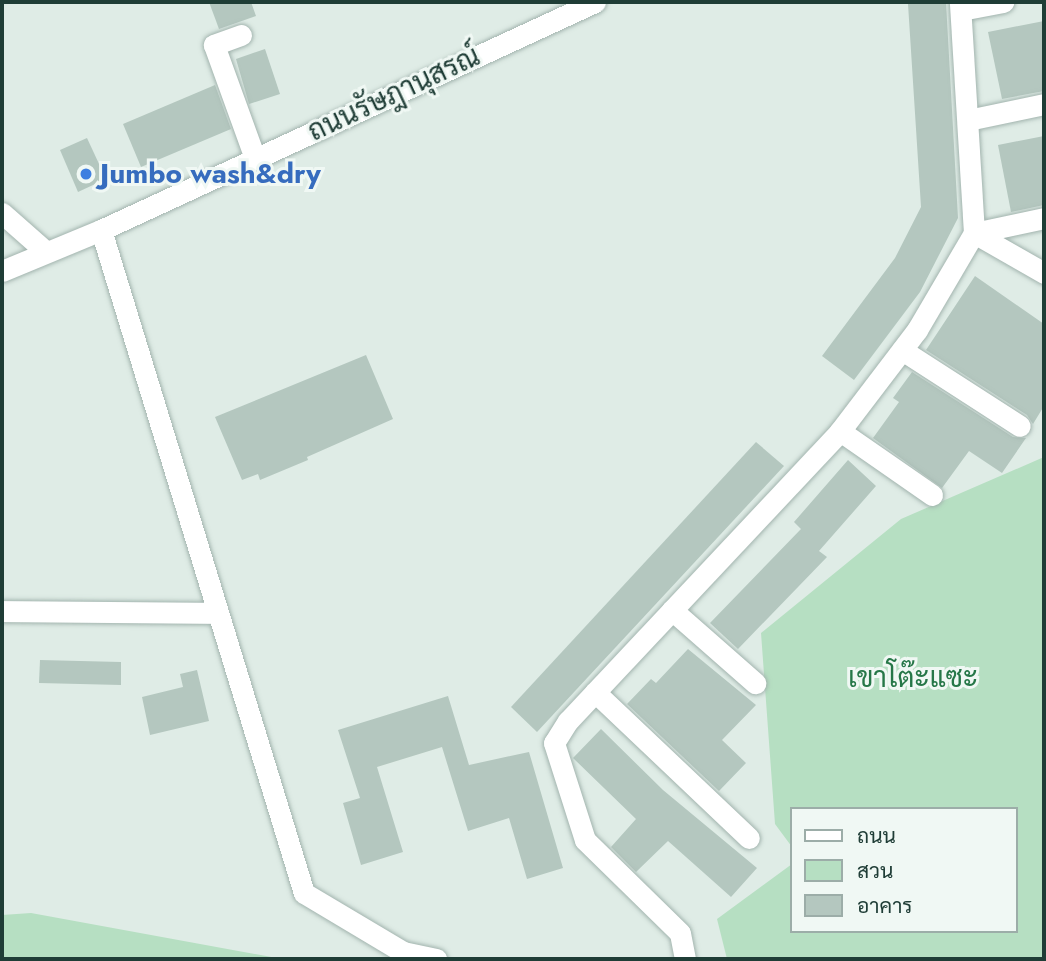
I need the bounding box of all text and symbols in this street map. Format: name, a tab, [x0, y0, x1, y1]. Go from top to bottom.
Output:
street label: ถนนรัษฎานุสรณ์	[303, 39, 485, 149]
place label: Jumbo wash&dry	[100, 157, 321, 191]
marker: Jumbo wash&dry	[78, 166, 94, 182]
park label: เขาโต๊ะแซะ	[848, 661, 978, 695]
legend	[790, 807, 1018, 933]
text: ถนน	[857, 821, 896, 851]
text: สวน	[857, 856, 893, 886]
text: อาคาร	[857, 891, 913, 921]

